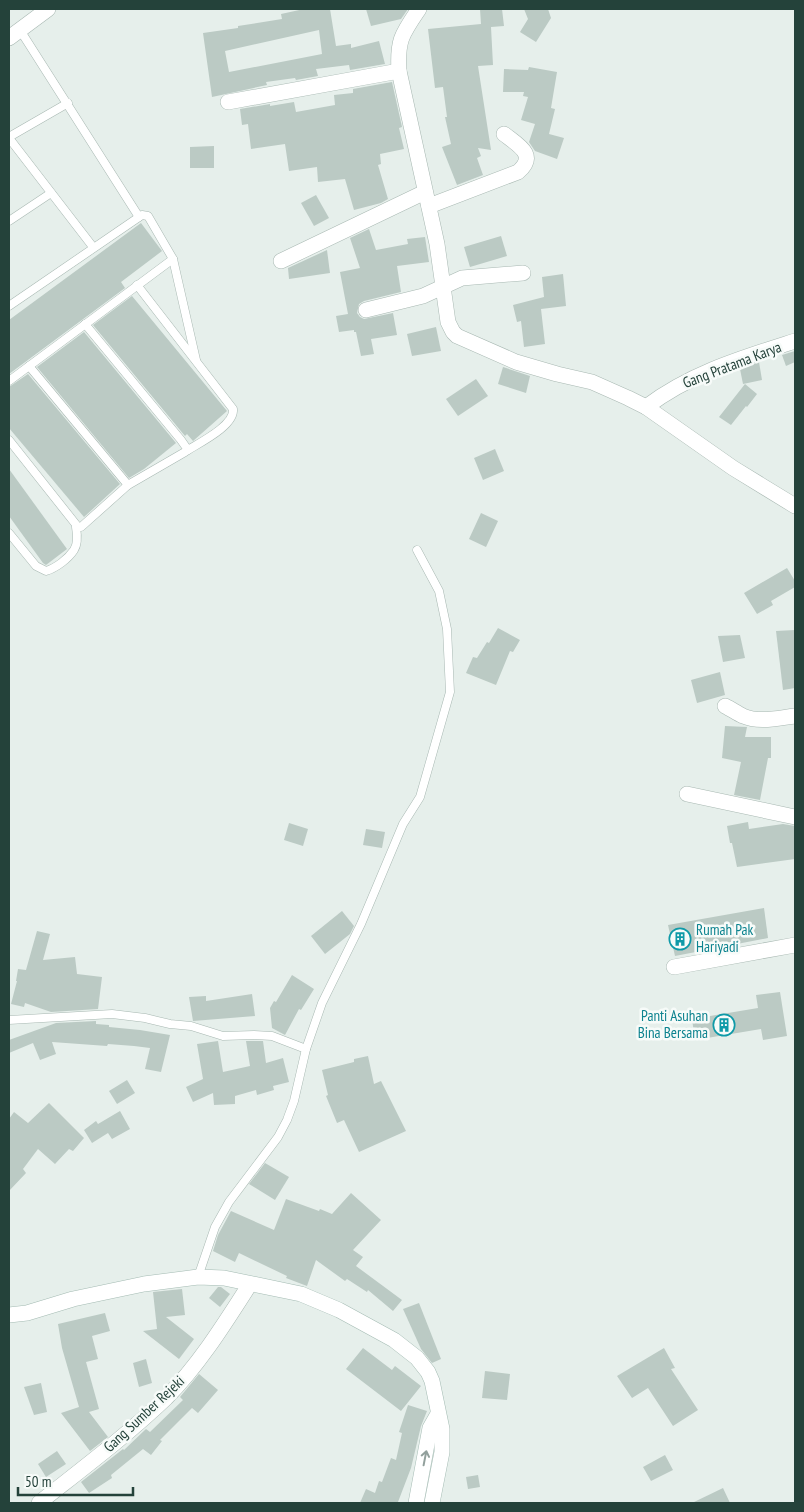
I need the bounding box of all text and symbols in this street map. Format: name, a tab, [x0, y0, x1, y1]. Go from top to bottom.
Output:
street label: Gang Pratama Karya	[680, 337, 784, 392]
place label: Rumah Pak Hariyadi	[696, 920, 754, 956]
building icon: Rumah Pak Hariyadi	[668, 927, 692, 951]
place label: Panti Asuhan Bina Bersama	[638, 1006, 708, 1042]
building icon: Panti Asuhan Bina Bersama	[712, 1013, 736, 1037]
street label: Gang Sumber Rejeki	[99, 1371, 188, 1456]
one-way arrow	[420, 1450, 430, 1466]
scale bar	[18, 1464, 132, 1496]
text: 50 m	[25, 1472, 51, 1491]

